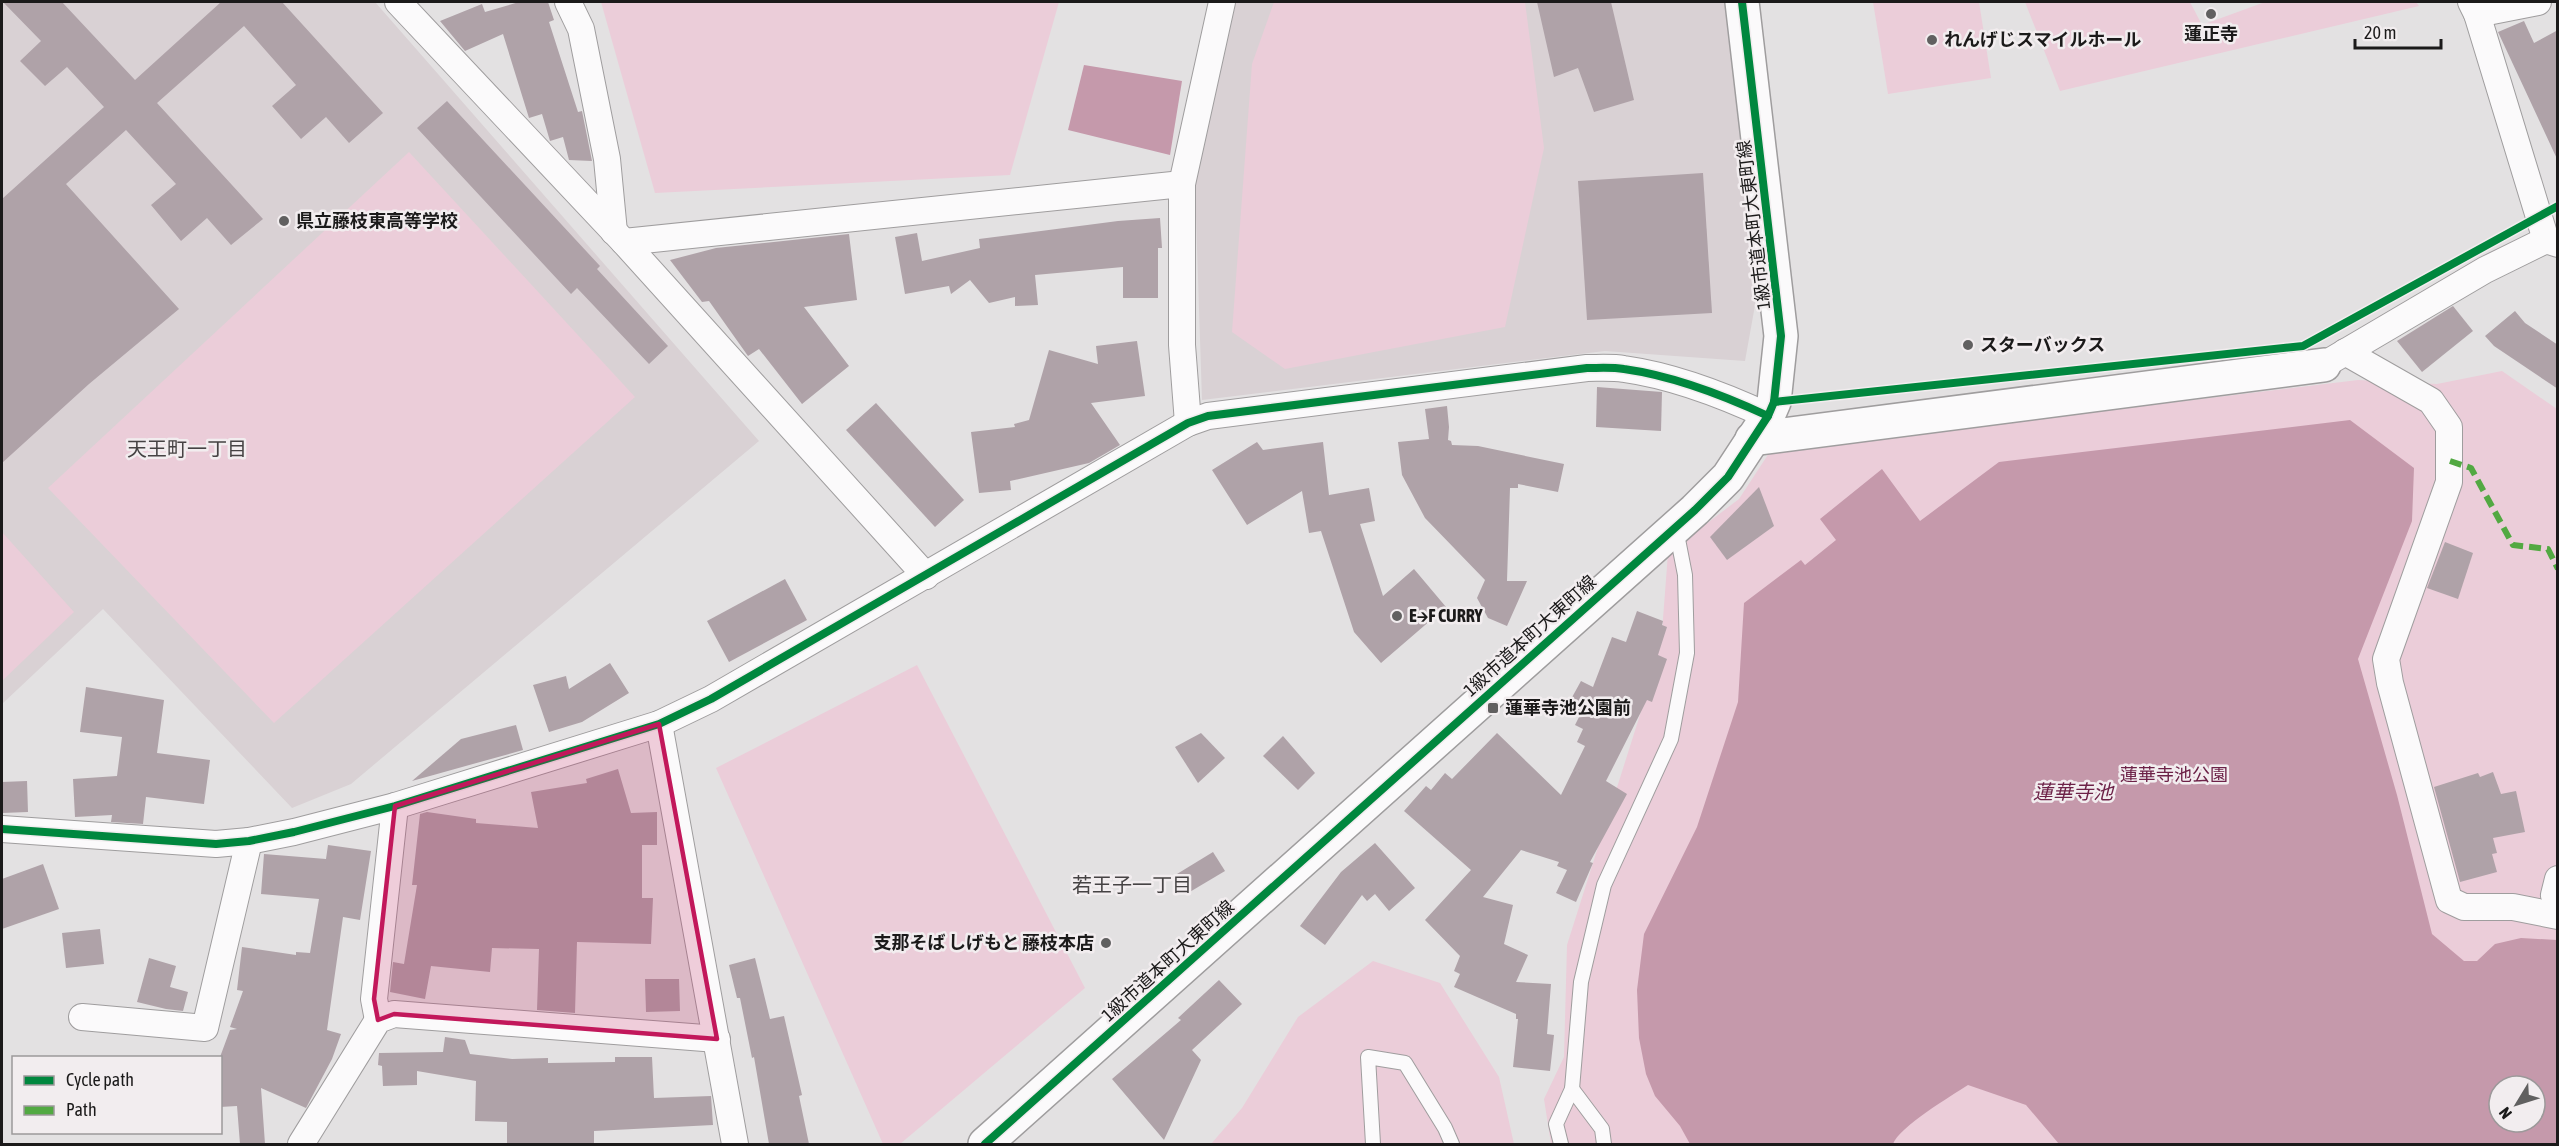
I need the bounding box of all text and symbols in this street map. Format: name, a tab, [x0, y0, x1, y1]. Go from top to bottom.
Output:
marker: 蓮正寺	[2204, 7, 2218, 21]
scale bar	[2355, 12, 2440, 50]
text: 20 m	[2364, 22, 2396, 43]
place label: 蓮正寺	[2184, 23, 2238, 44]
place label: れんげじスマイルホール	[1944, 29, 2141, 50]
marker: れんげじスマイルホール	[1925, 33, 1939, 47]
street label: 1級市道本町大東町線	[1733, 139, 1774, 311]
place label: 県立藤枝東高等学校	[296, 210, 458, 231]
marker: 県立藤枝東高等学校	[277, 214, 291, 228]
place label: スターバックス	[1980, 334, 2105, 355]
marker: スターバックス	[1961, 338, 1975, 352]
district label: 天王町一丁目	[127, 437, 247, 460]
street label: 1級市道本町大東町線	[1459, 571, 1600, 700]
place label: E→F CURRY	[1409, 605, 1483, 626]
marker: E→F CURRY	[1390, 609, 1404, 623]
place label: 蓮華寺池公園前	[1505, 697, 1631, 718]
marker: 蓮華寺池公園前	[1486, 701, 1500, 715]
park label: 蓮華寺池公園	[2120, 764, 2228, 785]
water label: 蓮華寺池	[2033, 780, 2115, 803]
district label: 若王子一丁目	[1072, 873, 1192, 896]
street label: 1級市道本町大東町線	[1097, 896, 1238, 1025]
place label: 支那そば しげもと 藤枝本店	[873, 932, 1094, 953]
marker: 支那そば しげもと 藤枝本店	[1099, 936, 1113, 950]
legend	[12, 1056, 222, 1134]
text: Cycle path	[66, 1069, 134, 1090]
north arrow	[2487, 1074, 2547, 1134]
text: Path	[66, 1099, 97, 1120]
text: N	[2495, 1104, 2515, 1123]

